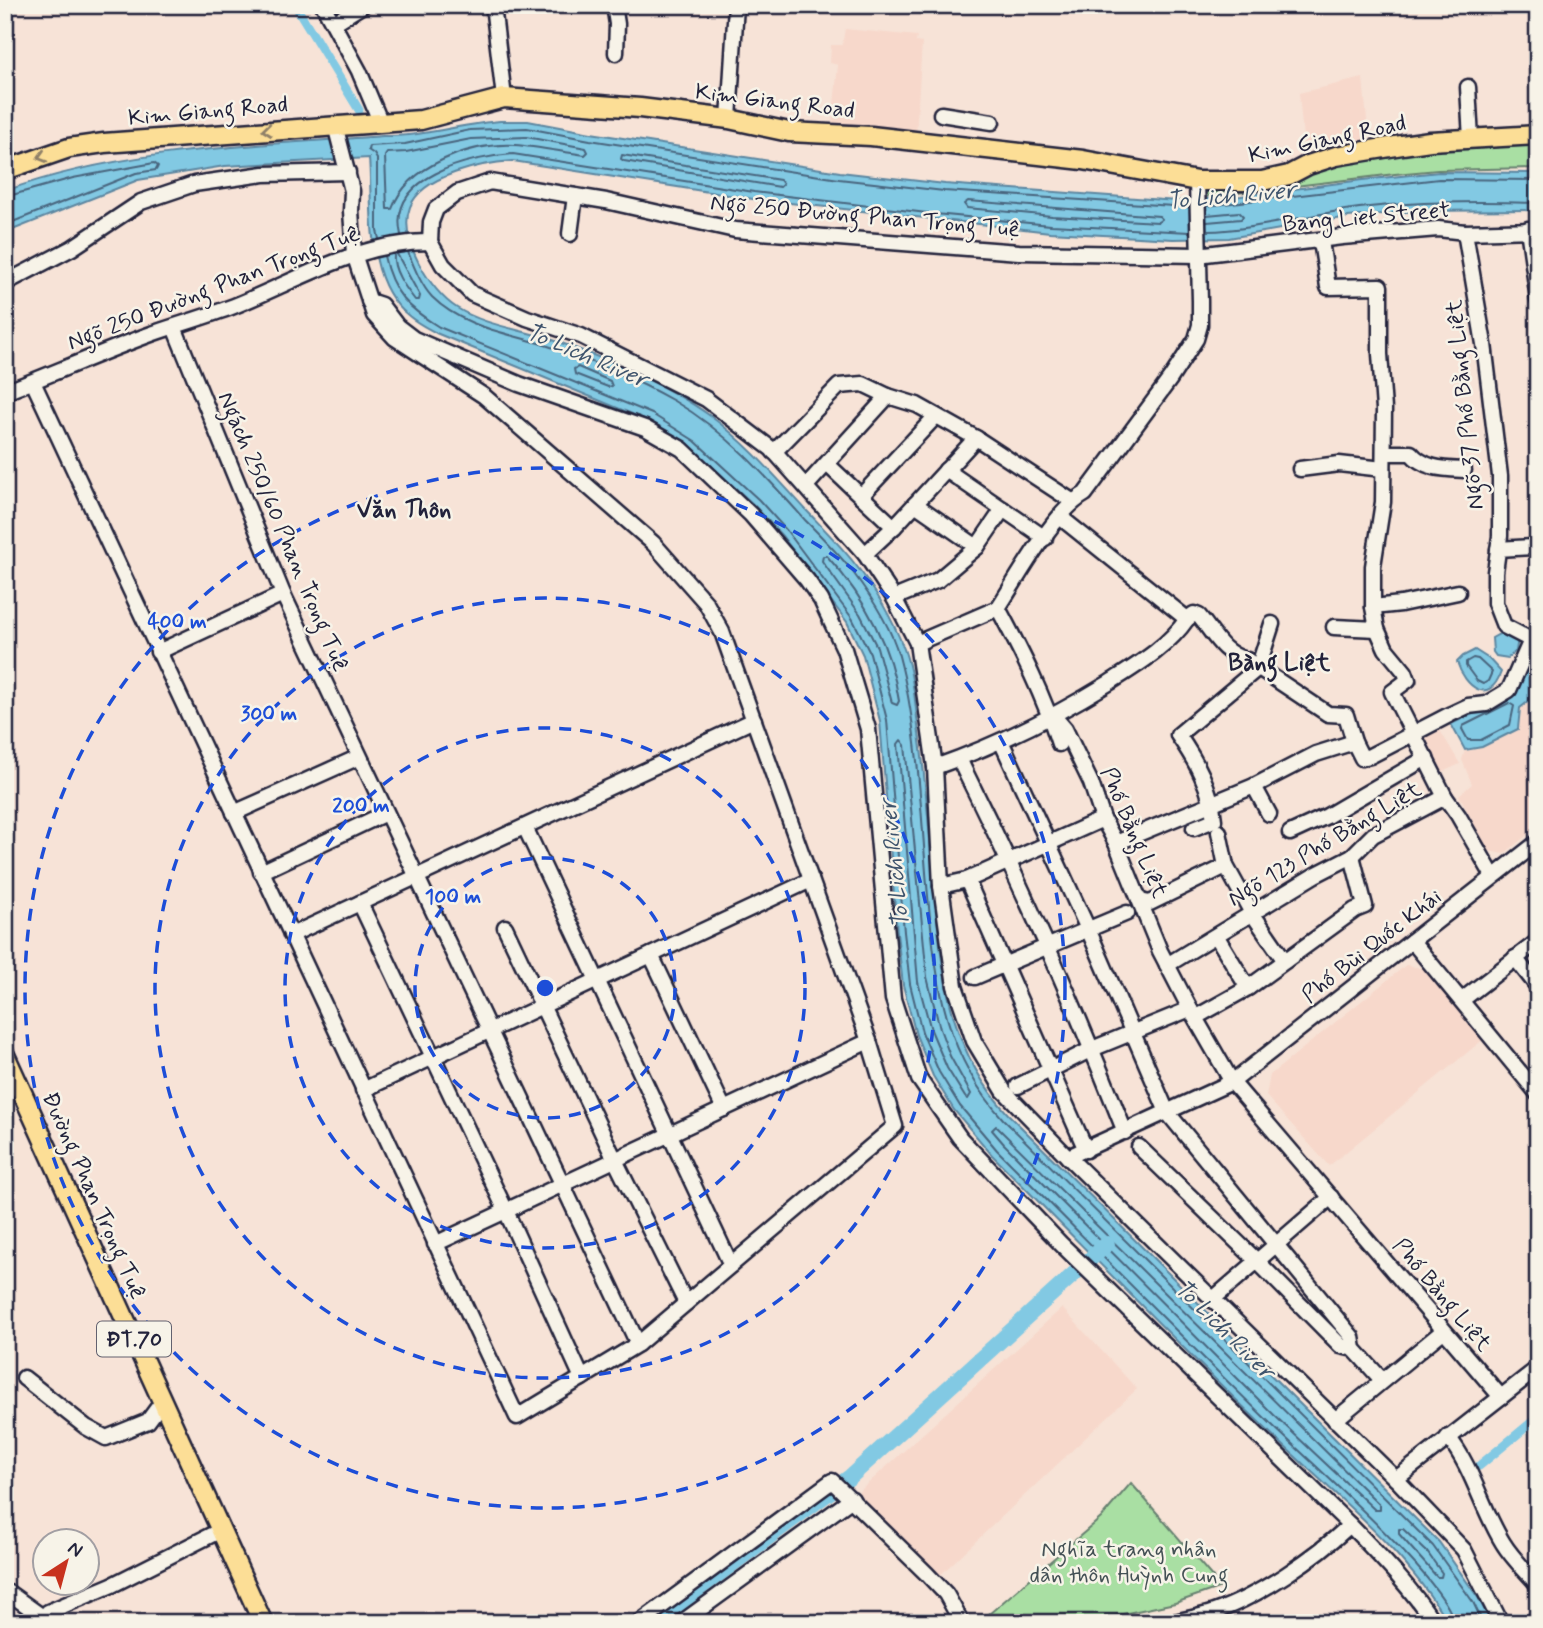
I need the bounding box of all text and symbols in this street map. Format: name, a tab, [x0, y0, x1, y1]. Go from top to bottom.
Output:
street label: Kim Giang Road	[693, 77, 856, 129]
street label: Kim Giang Road	[127, 90, 290, 136]
street label: Kim Giang Road	[1246, 109, 1409, 173]
one-way arrow	[261, 122, 272, 137]
one-way arrow	[36, 148, 48, 163]
water label: To Lich River	[1165, 175, 1301, 218]
street label: Ngõ 250 Đường Phan Trọng Tuệ	[709, 189, 1021, 247]
street label: Bang Liet Street	[1281, 196, 1452, 242]
street label: Ngõ 250 Đường Phan Trọng Tuệ	[63, 219, 365, 360]
street label: Ngõ 37 Phố Bằng Liệt	[1440, 298, 1494, 511]
water label: To Lich River	[521, 317, 656, 397]
street label: Ngách 250/60 Phan Trọng Tuệ	[208, 387, 355, 677]
district label: Văn Thôn	[357, 495, 451, 526]
text: 400 m	[147, 608, 207, 636]
district label: Bàng Liệt	[1228, 648, 1331, 682]
text: 300 m	[241, 700, 298, 728]
street label: Phố Bằng Liệt	[1090, 763, 1174, 904]
street label: Ngõ 123 Phố Bằng Liệt	[1223, 775, 1429, 916]
text: 200 m	[332, 792, 390, 820]
water label: To Lich River	[873, 794, 918, 930]
text: 100 m	[425, 883, 481, 911]
street label: Phố Bùi Quốc Khái	[1296, 883, 1448, 1011]
centre of rings	[533, 976, 557, 1000]
street label: Đường Phan Trọng Tuệ	[32, 1088, 152, 1305]
street label: Phố Bằng Liệt	[1384, 1232, 1498, 1360]
water label: To Lich River	[1167, 1273, 1283, 1389]
road number: ĐT.70	[97, 1322, 171, 1356]
north arrow	[32, 1526, 102, 1596]
park label: Nghĩa trang nhân dân thôn Huỳnh Cung	[1030, 1535, 1228, 1593]
text: N	[63, 1536, 88, 1563]

